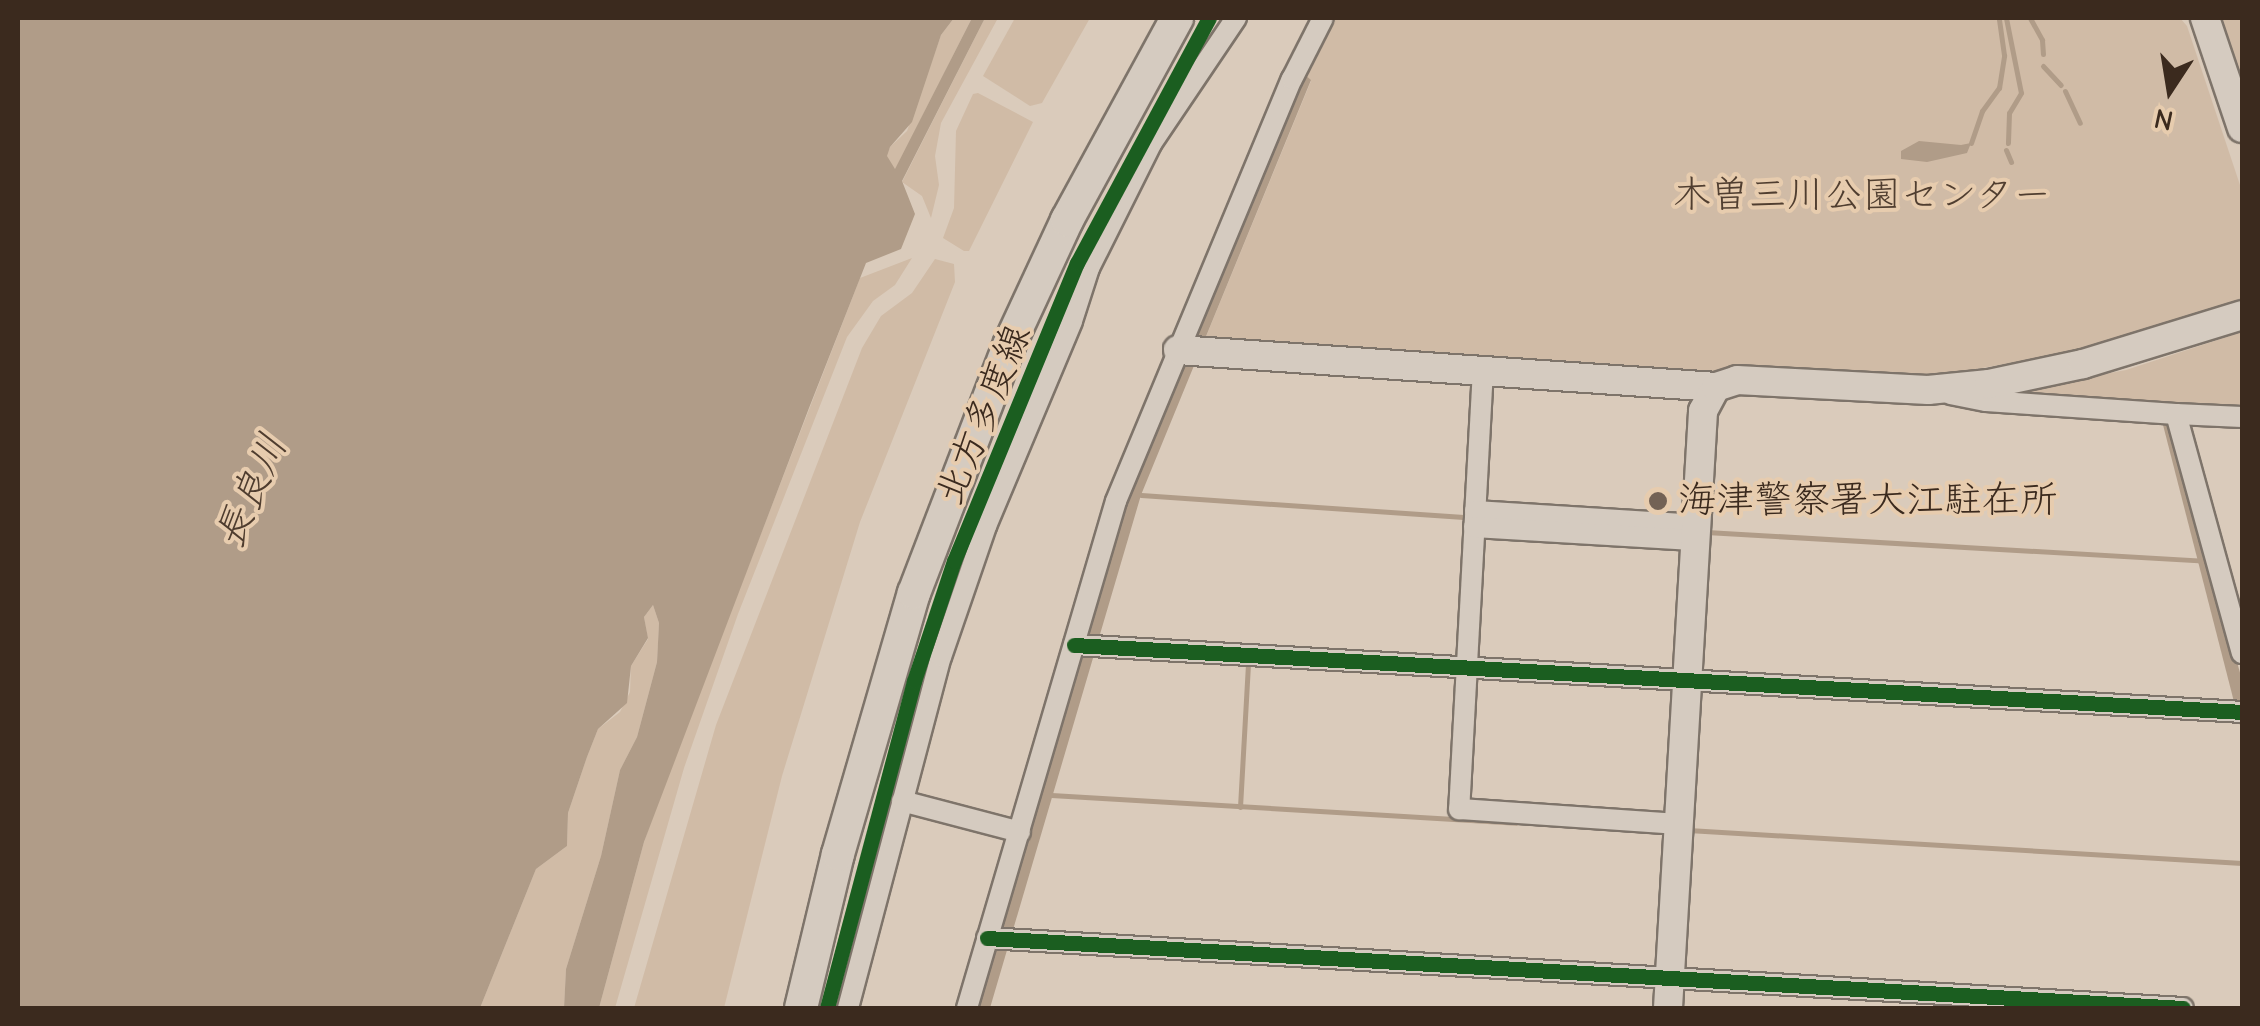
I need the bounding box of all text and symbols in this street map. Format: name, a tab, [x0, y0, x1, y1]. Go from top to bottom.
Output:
north arrow	[2120, 40, 2220, 140]
text: N	[2152, 102, 2176, 137]
park label: 木曽三川公園センター	[1672, 173, 2052, 219]
street label: 北方多度線	[927, 318, 1041, 512]
water label: 長良川	[205, 426, 297, 556]
place label: 海津警察署大江駐在所	[1678, 478, 2058, 524]
marker: 海津警察署大江駐在所	[1647, 490, 1669, 512]

